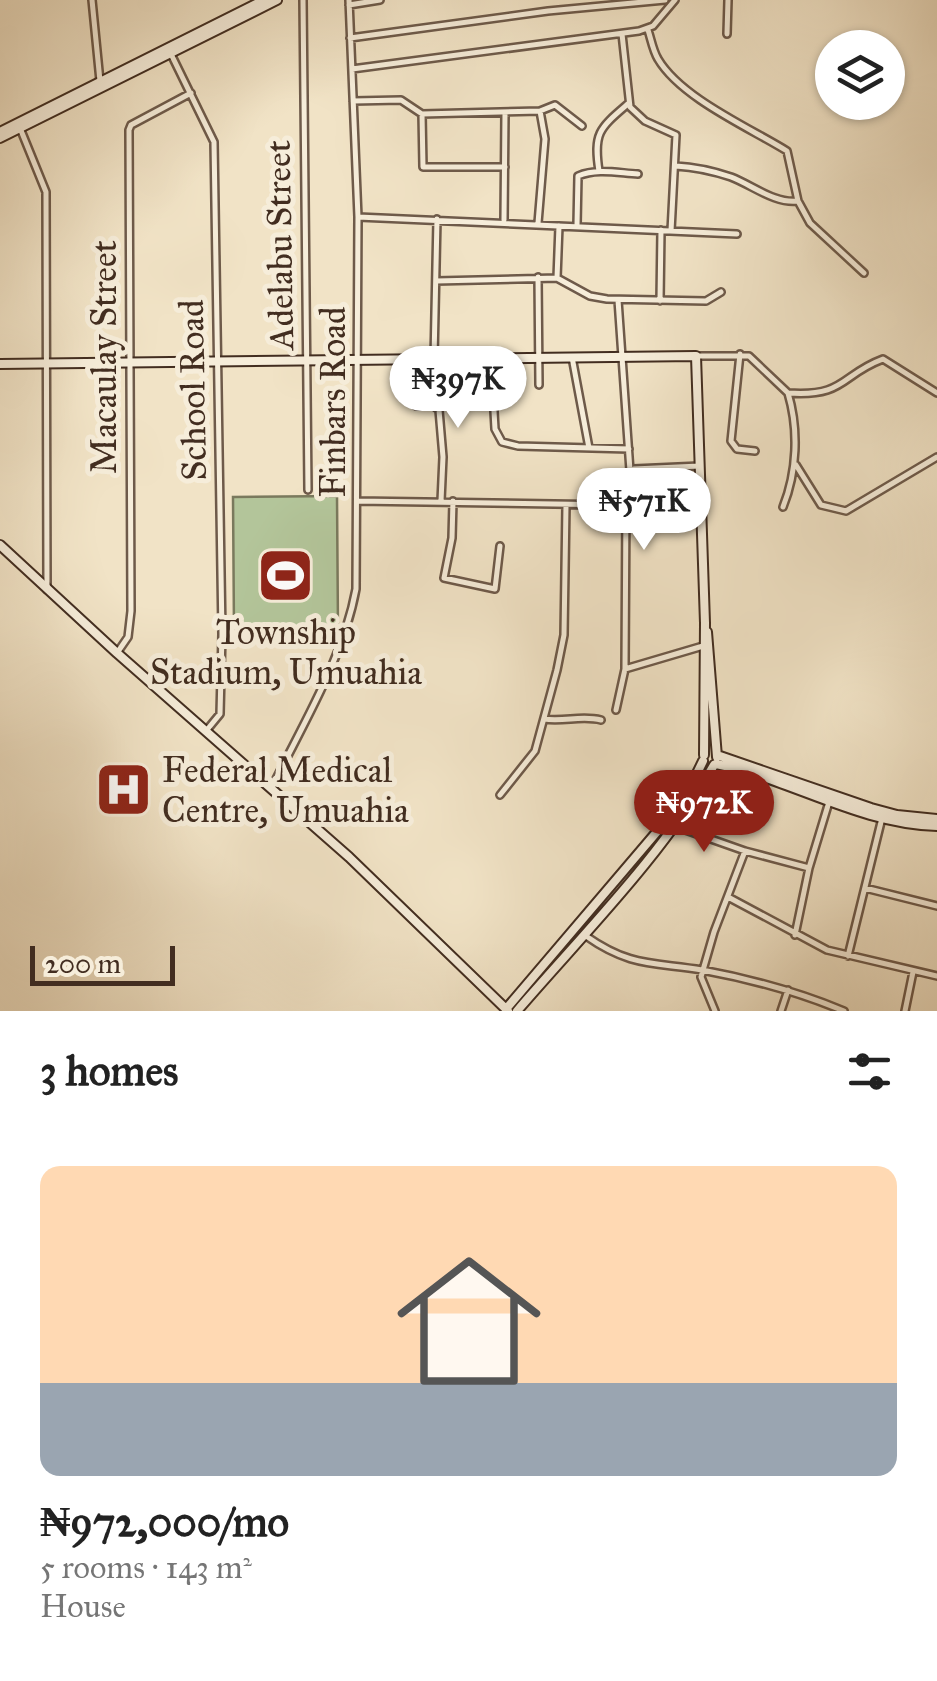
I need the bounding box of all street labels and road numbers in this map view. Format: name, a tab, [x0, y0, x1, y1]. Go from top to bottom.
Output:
street label: Adelabu Street	[257, 140, 303, 352]
street label: Macaulay Street	[83, 240, 126, 474]
street label: School Road	[170, 298, 216, 481]
street label: Finbars Road	[312, 306, 355, 498]

